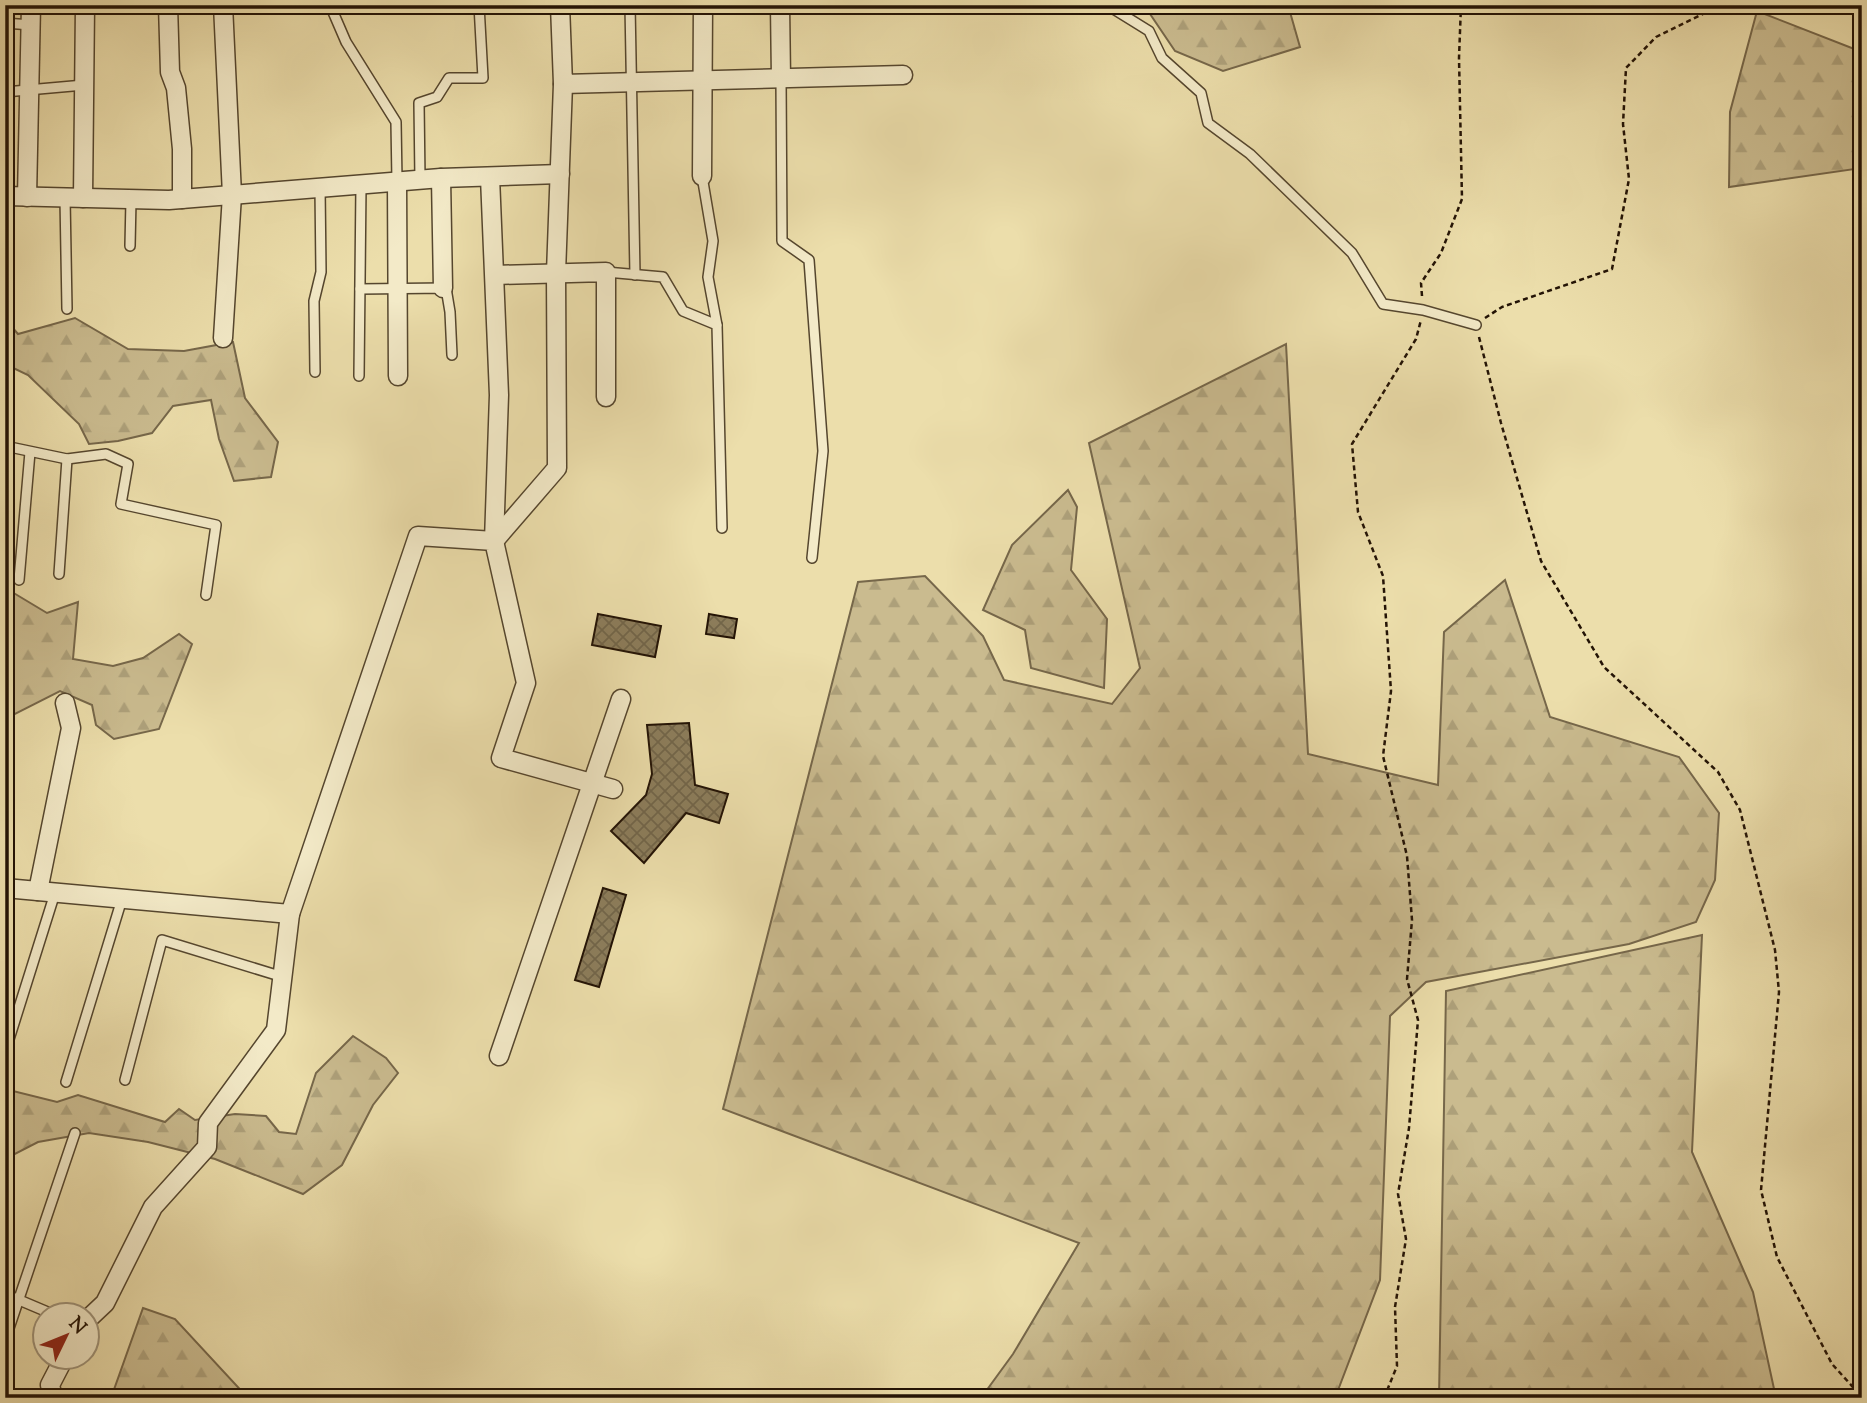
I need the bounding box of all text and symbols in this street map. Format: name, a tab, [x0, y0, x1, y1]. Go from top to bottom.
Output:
north arrow	[32, 1302, 102, 1372]
text: N	[62, 1311, 92, 1341]

